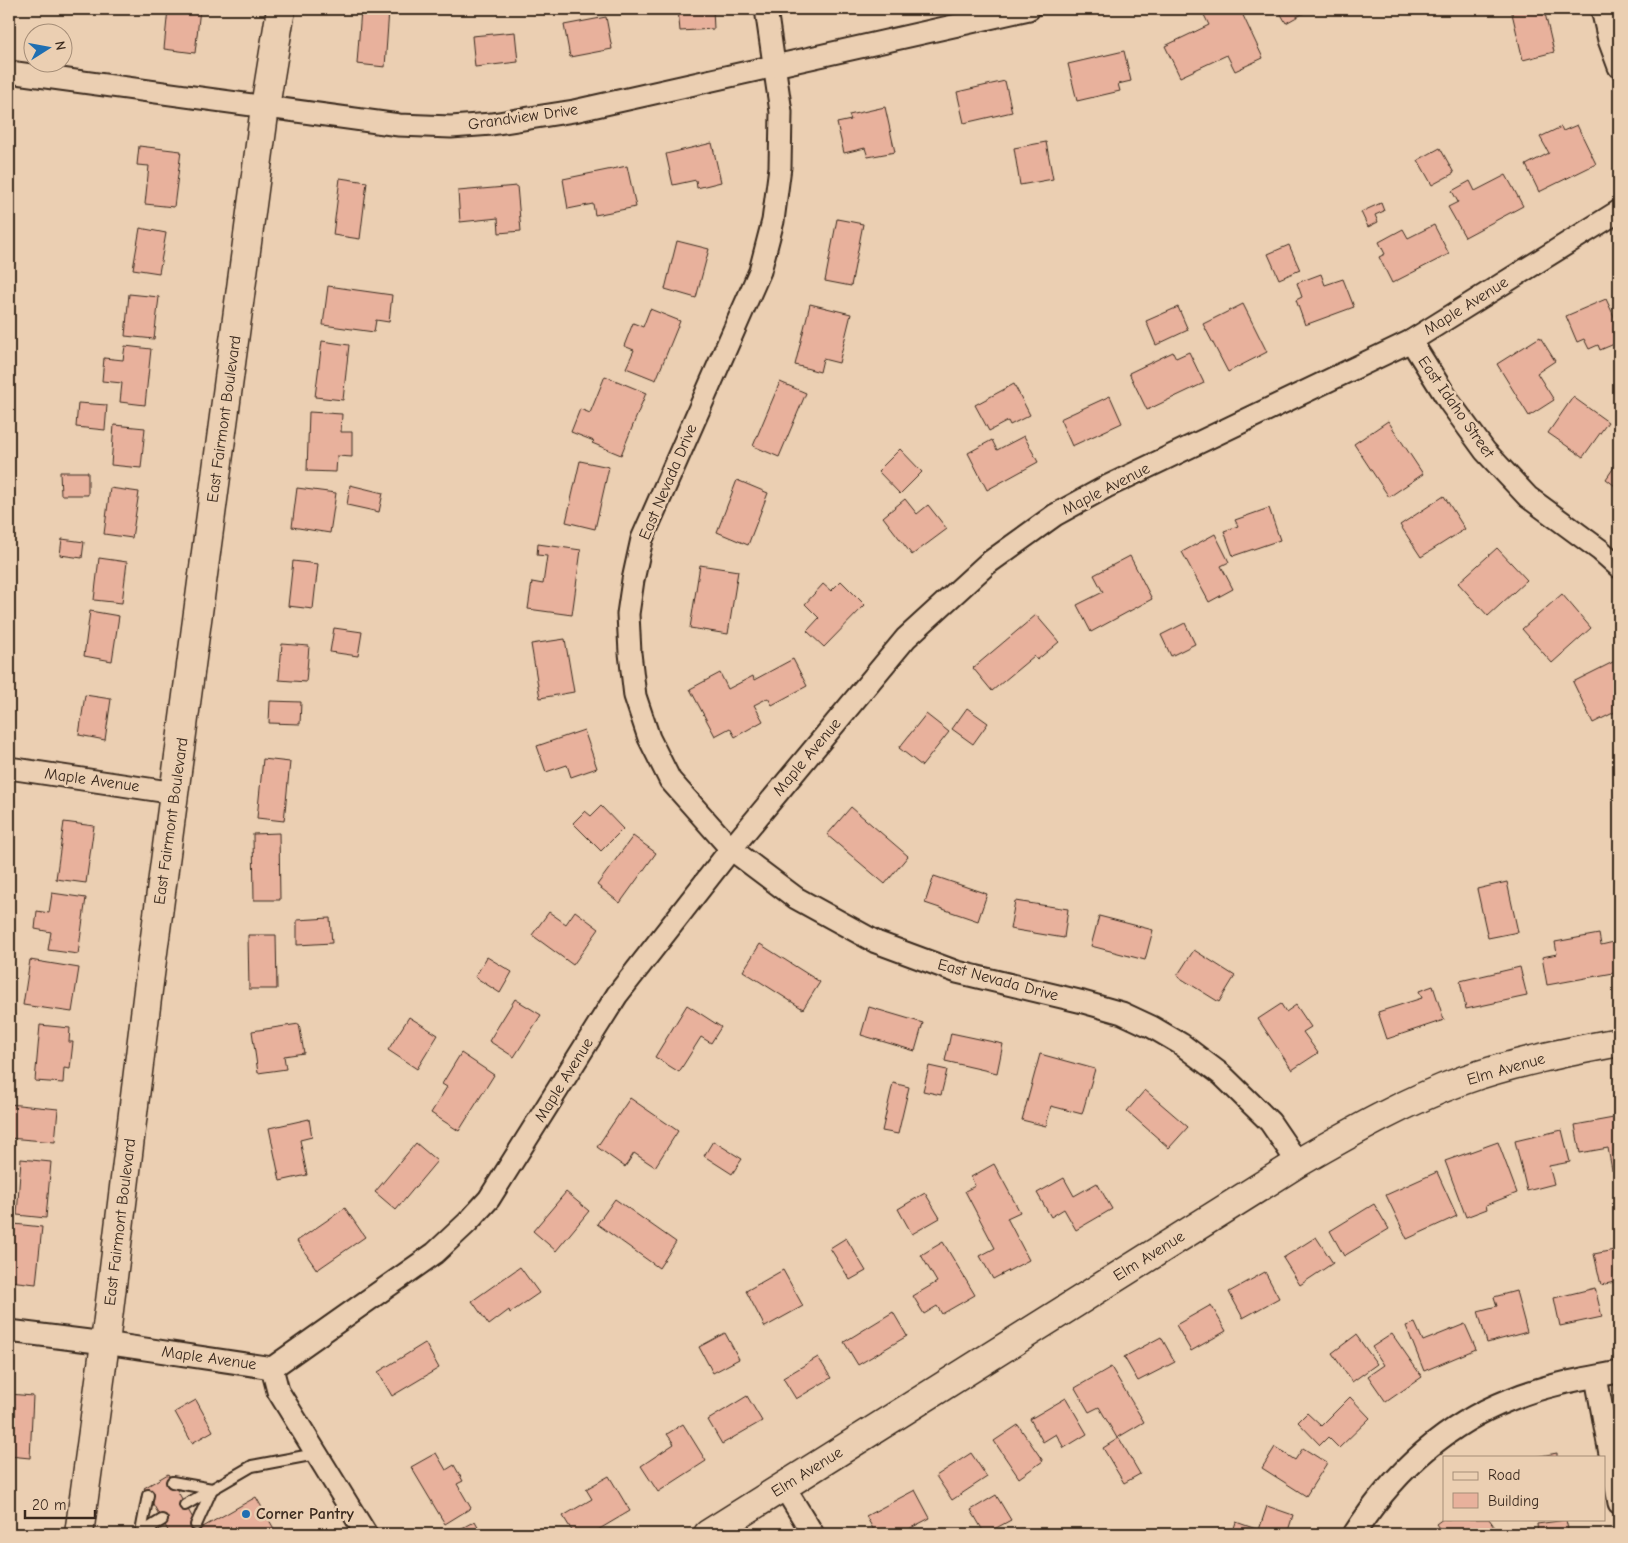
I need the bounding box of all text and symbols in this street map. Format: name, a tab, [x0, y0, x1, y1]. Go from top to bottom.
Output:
north arrow	[22, 22, 72, 72]
text: N	[51, 40, 69, 52]
street label: Grandview Drive	[467, 100, 579, 134]
street label: Maple Avenue	[1421, 273, 1511, 339]
street label: East Fairmont Boulevard	[203, 334, 245, 504]
street label: East Idaho Street	[1414, 353, 1498, 462]
street label: East Nevada Drive	[635, 421, 701, 543]
street label: Maple Avenue	[1059, 459, 1153, 519]
street label: Maple Avenue	[769, 715, 845, 799]
street label: East Fairmont Boulevard	[150, 736, 192, 906]
street label: Maple Avenue	[43, 764, 141, 796]
street label: East Nevada Drive	[936, 955, 1060, 1005]
street label: Maple Avenue	[531, 1035, 597, 1125]
street label: Elm Avenue	[1465, 1049, 1547, 1089]
street label: East Fairmont Boulevard	[101, 1137, 139, 1307]
street label: Elm Avenue	[1110, 1227, 1188, 1285]
street label: Maple Avenue	[160, 1342, 258, 1374]
street label: Elm Avenue	[768, 1443, 846, 1501]
legend	[1443, 1456, 1606, 1520]
text: Road	[1488, 1466, 1520, 1484]
scale bar	[25, 1488, 95, 1520]
text: Building	[1488, 1492, 1539, 1510]
text: 20 m	[32, 1496, 66, 1514]
place label: Corner Pantry	[256, 1505, 354, 1523]
marker: Corner Pantry	[240, 1508, 252, 1520]

